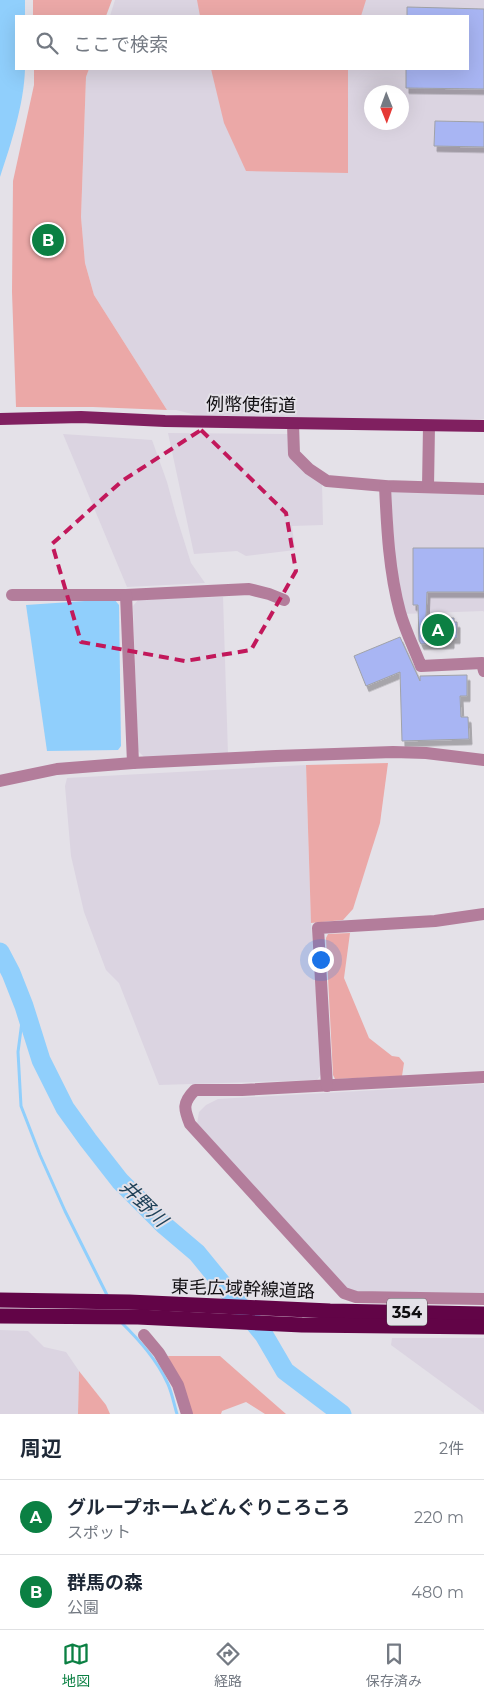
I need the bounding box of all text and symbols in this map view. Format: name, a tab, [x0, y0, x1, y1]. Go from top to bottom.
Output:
search box	[15, 15, 469, 70]
icon: search	[33, 29, 61, 57]
text: ここで検索	[73, 33, 168, 56]
north arrow	[364, 85, 409, 130]
pin: B	[32, 221, 64, 259]
street label: 例幣使街道	[206, 393, 296, 417]
pin: A	[422, 611, 454, 649]
your location	[308, 947, 334, 973]
water label: 井野川	[115, 1175, 174, 1233]
street label: 東毛広域幹線道路	[171, 1275, 315, 1303]
road number: 354	[387, 1298, 427, 1325]
text: 周辺	[20, 1436, 62, 1461]
text: 2件	[439, 1439, 464, 1458]
text: グループホームどんぐりころころ	[67, 1496, 350, 1519]
text: A	[30, 1508, 42, 1527]
text: 220 m	[414, 1508, 464, 1527]
text: スポット	[67, 1523, 131, 1542]
text: 群馬の森	[67, 1571, 143, 1594]
text: B	[30, 1583, 42, 1602]
text: 480 m	[411, 1583, 464, 1602]
text: 公園	[67, 1598, 99, 1617]
tab: 地図	[62, 1640, 90, 1690]
tab: 経路	[214, 1640, 242, 1690]
tab: 保存済み	[366, 1640, 422, 1690]

